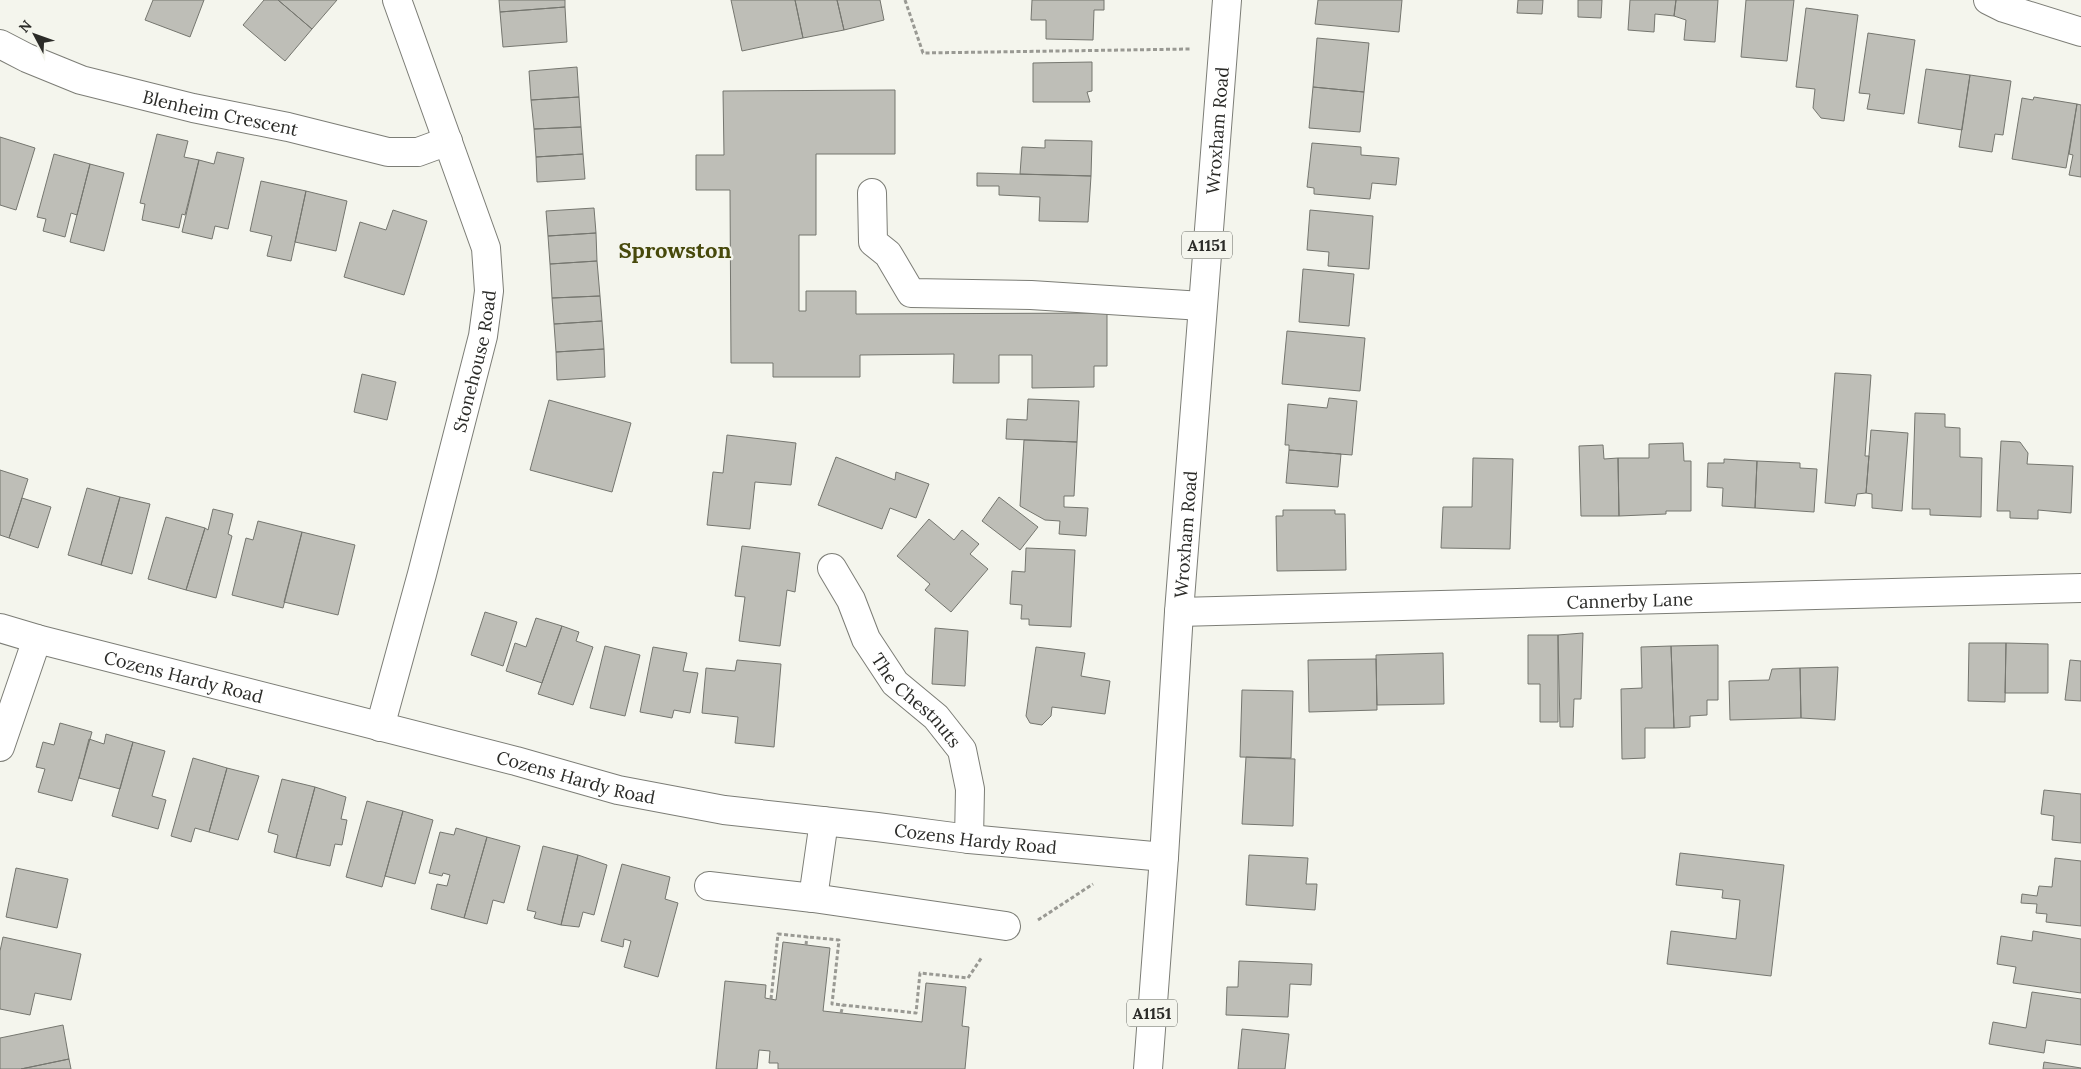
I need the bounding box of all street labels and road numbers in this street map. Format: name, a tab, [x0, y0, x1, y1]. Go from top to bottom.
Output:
street label: Wroxham Road	[1200, 66, 1233, 195]
street label: Blenheim Crescent	[140, 84, 301, 141]
road number: A1151	[1182, 232, 1232, 258]
street label: Stonehouse Road	[447, 288, 501, 435]
street label: Wroxham Road	[1169, 469, 1202, 599]
street label: Cannerby Lane	[1566, 587, 1694, 613]
street label: Cozens Hardy Road	[102, 645, 266, 708]
street label: The Chestnuts	[867, 648, 967, 752]
street label: Cozens Hardy Road	[494, 745, 658, 808]
street label: Cozens Hardy Road	[893, 818, 1058, 859]
road number: A1151	[1127, 1000, 1177, 1026]

